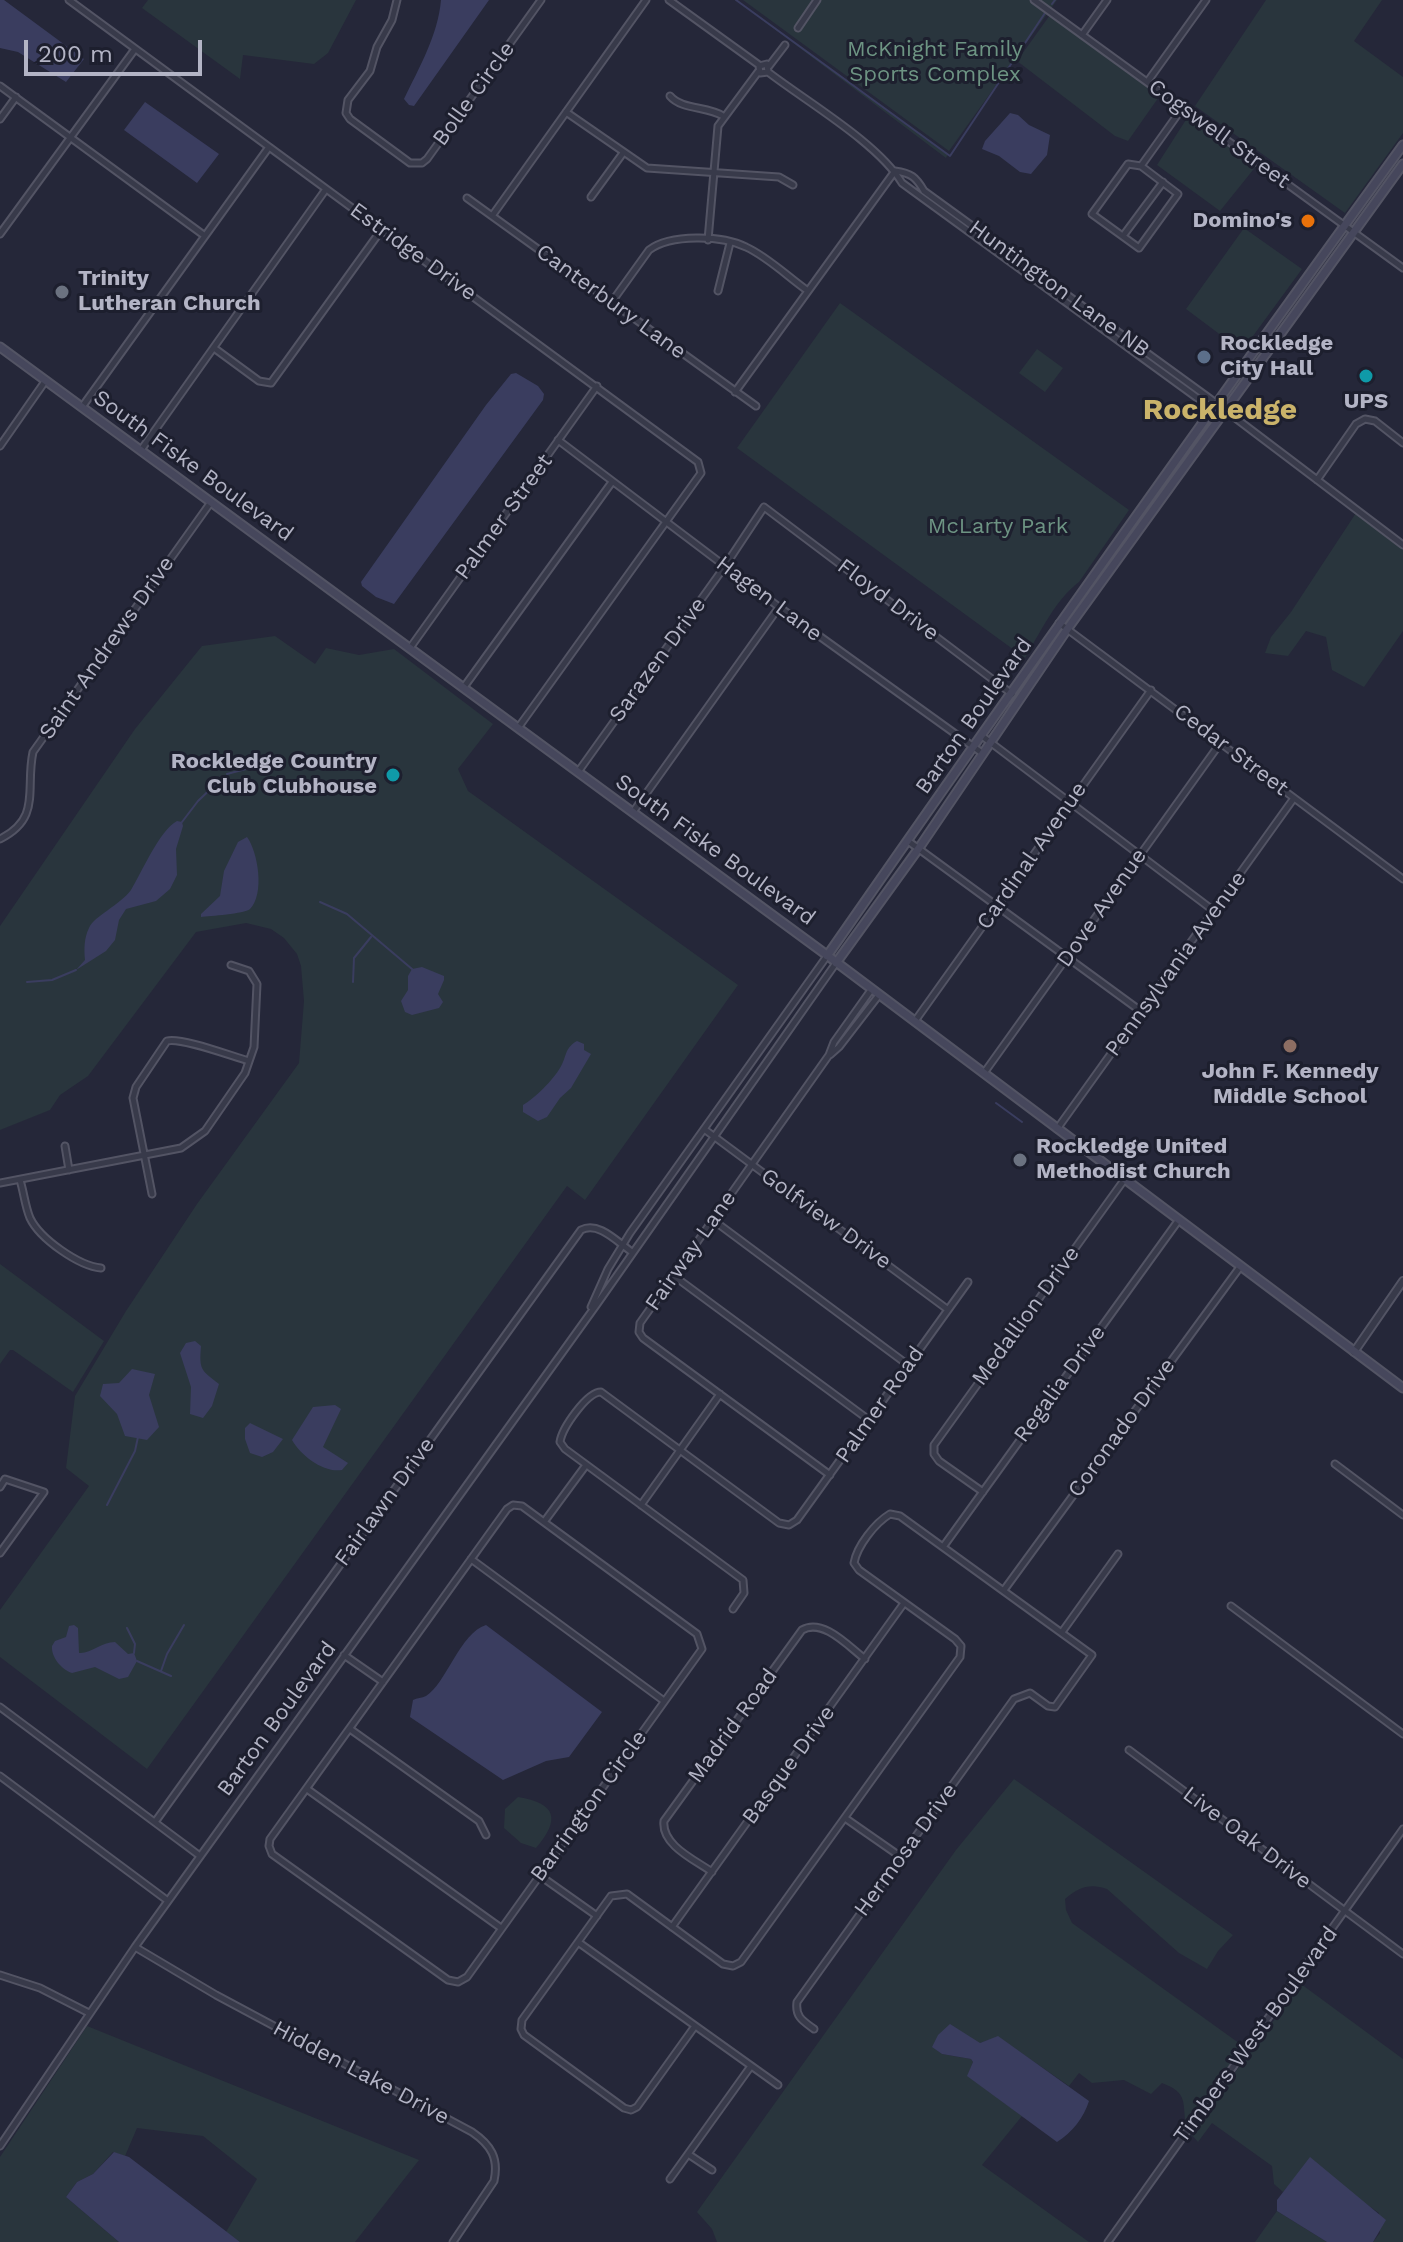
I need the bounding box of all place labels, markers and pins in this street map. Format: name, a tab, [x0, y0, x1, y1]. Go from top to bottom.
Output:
place label: Domino's	[1193, 208, 1292, 234]
marker: Domino's	[1299, 212, 1317, 230]
place label: Trinity Lutheran Church	[78, 266, 261, 318]
marker: Trinity Lutheran Church	[53, 283, 71, 301]
place label: Rockledge City Hall	[1220, 331, 1333, 382]
marker: Rockledge City Hall	[1195, 348, 1213, 366]
marker: UPS	[1357, 367, 1375, 385]
place label: UPS	[1344, 389, 1388, 415]
place label: Rockledge Country Club Clubhouse	[171, 749, 377, 800]
marker: Rockledge Country Club Clubhouse	[384, 766, 402, 784]
marker: John F. Kennedy Middle School	[1281, 1037, 1299, 1055]
place label: John F. Kennedy Middle School	[1201, 1059, 1379, 1110]
place label: Rockledge United Methodist Church	[1036, 1134, 1231, 1186]
marker: Rockledge United Methodist Church	[1011, 1151, 1029, 1169]

